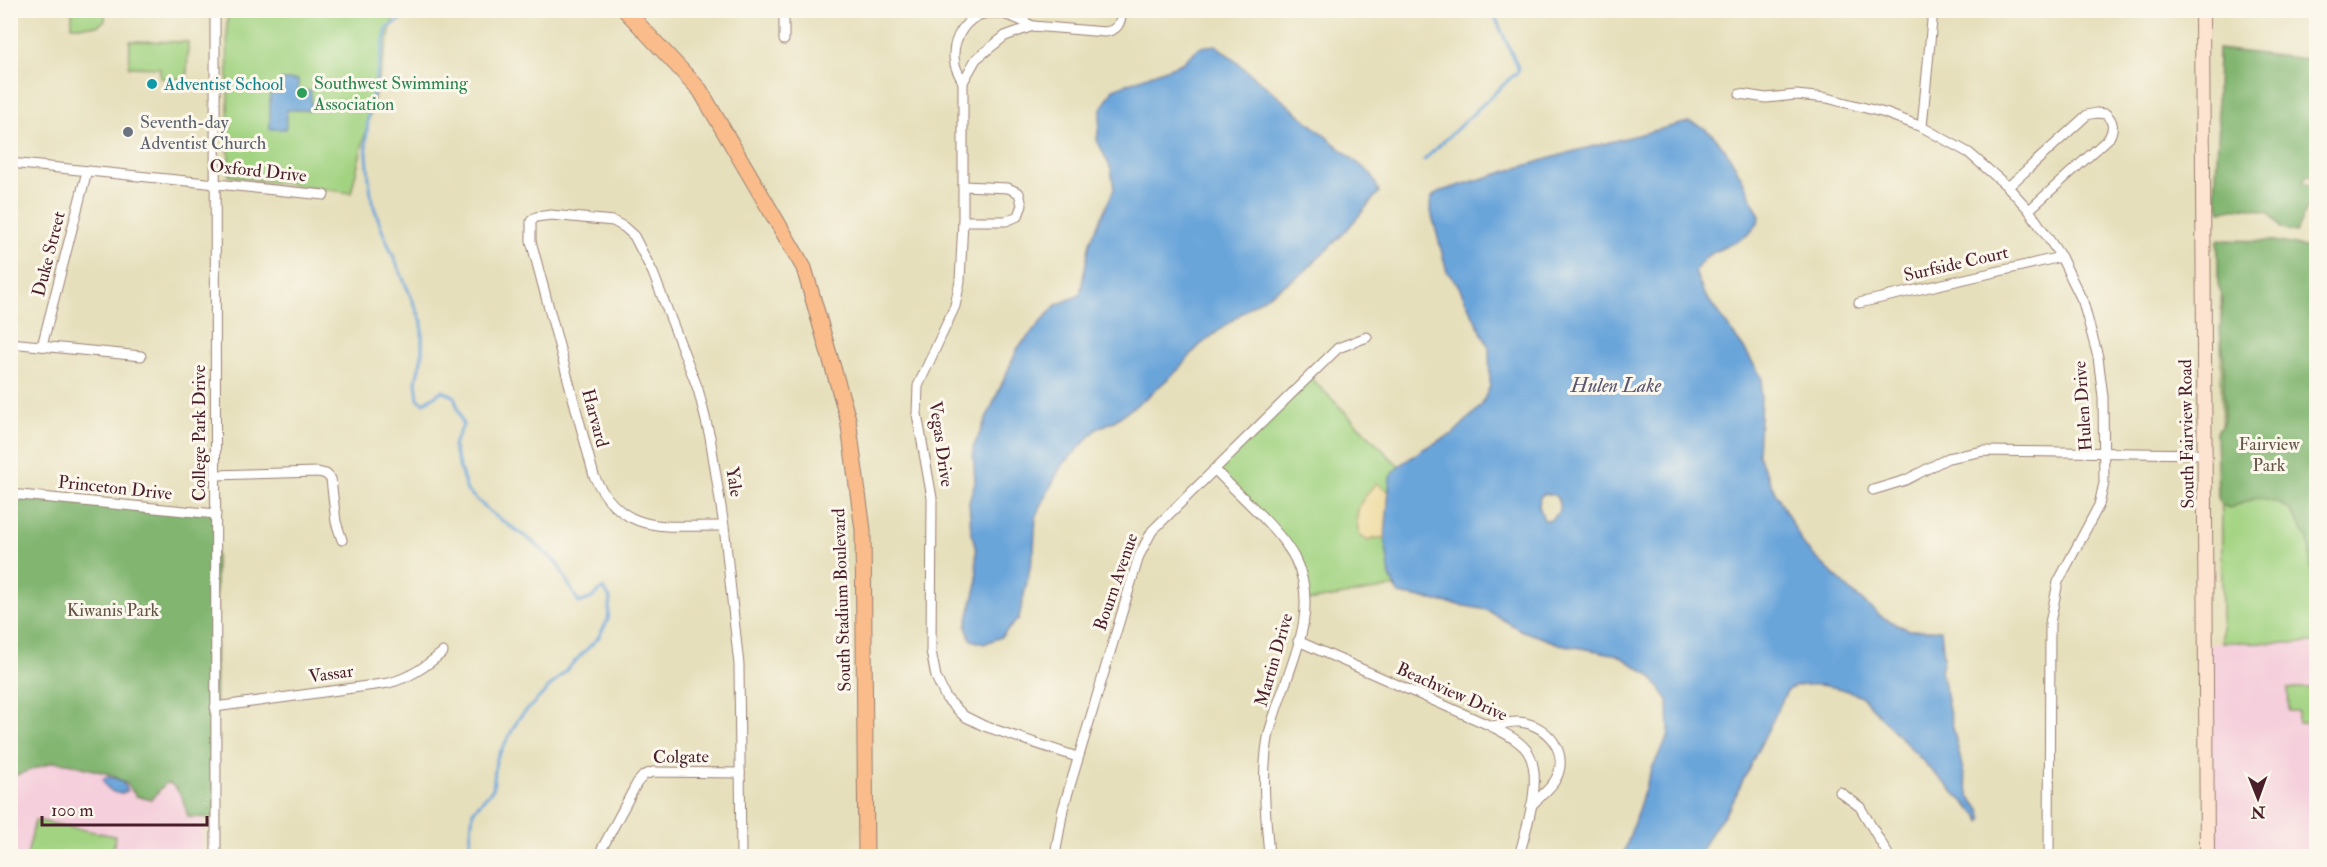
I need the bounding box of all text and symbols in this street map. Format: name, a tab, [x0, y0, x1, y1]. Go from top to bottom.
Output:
place label: Southwest Swimming Association	[313, 72, 469, 116]
place label: Adventist School	[163, 73, 284, 96]
marker: Adventist School	[145, 77, 159, 91]
marker: Southwest Swimming Association	[295, 86, 309, 100]
place label: Seventh-day Adventist Church	[139, 111, 267, 155]
marker: Seventh-day Adventist Church	[121, 125, 135, 139]
street label: Oxford Drive	[208, 154, 308, 188]
street label: Duke Street	[27, 209, 71, 299]
street label: Surfside Court	[1902, 241, 2011, 287]
street label: South Fairview Road	[2174, 359, 2200, 509]
street label: Hulen Drive	[2068, 360, 2098, 452]
street label: College Park Drive	[188, 364, 211, 501]
water label: Hulen Lake	[1570, 373, 1662, 398]
street label: Harvard	[576, 386, 614, 450]
street label: Vegas Drive	[924, 400, 958, 489]
park label: Fairview Park	[2239, 433, 2300, 477]
street label: Yale	[720, 465, 748, 499]
street label: Princeton Drive	[57, 471, 174, 505]
street label: South Stadium Boulevard	[827, 508, 857, 692]
street label: Bourn Avenue	[1089, 530, 1144, 634]
park label: Kiwanis Park	[67, 599, 160, 622]
street label: Martin Drive	[1250, 610, 1298, 709]
street label: Beachview Drive	[1393, 657, 1512, 727]
street label: Vassar	[307, 659, 355, 689]
street label: Colgate	[653, 745, 710, 769]
north arrow	[2228, 768, 2288, 828]
scale bar	[42, 789, 207, 827]
text: 100 m	[51, 799, 94, 822]
text: N	[2250, 802, 2267, 822]

